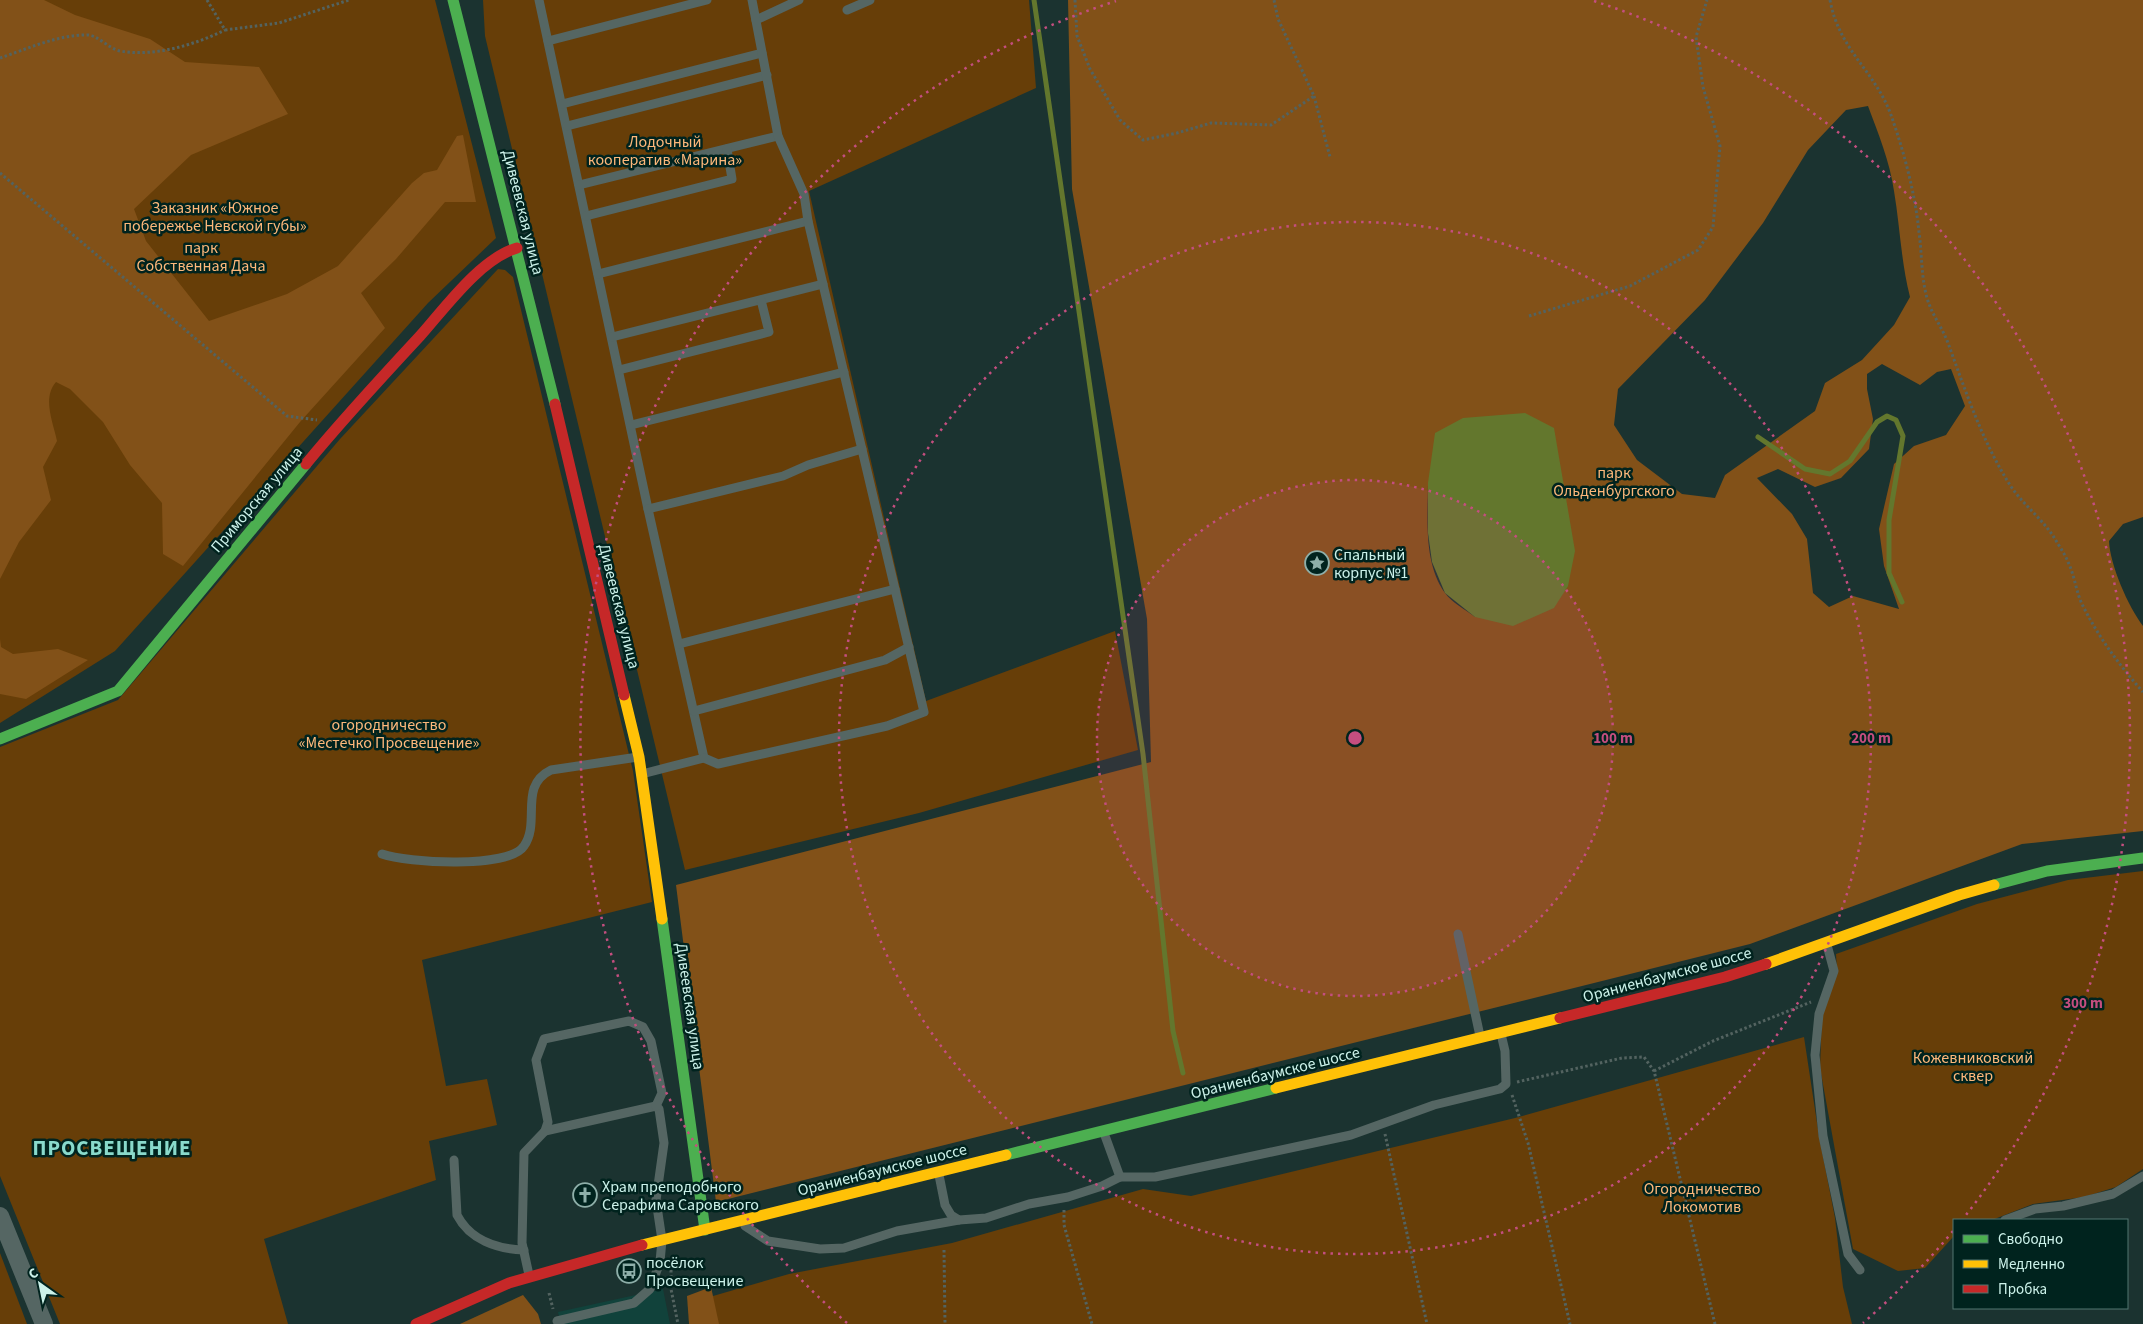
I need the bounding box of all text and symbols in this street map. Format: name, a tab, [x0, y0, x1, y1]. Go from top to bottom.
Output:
park label: Лодочный кооператив «Марина»	[588, 131, 742, 171]
street label: Дивеевская улица	[497, 147, 549, 277]
park label: Заказник «Южное побережье Невской губы»	[123, 197, 307, 237]
park label: парк Собственная Дача	[136, 237, 266, 277]
street label: Приморская улица	[206, 442, 308, 557]
park label: парк Ольденбургского	[1553, 462, 1675, 502]
street label: Дивеевская улица	[593, 541, 645, 671]
place label: Спальный корпус №1	[1334, 544, 1408, 584]
place icon: Спальный корпус №1	[1304, 550, 1330, 576]
park label: огородничество «Местечко Просвещение»	[299, 714, 479, 754]
text: 100 m	[1593, 728, 1633, 749]
text: 200 m	[1851, 728, 1891, 749]
centre of rings	[1346, 729, 1364, 747]
street label: Дивеевская улица	[670, 941, 710, 1071]
street label: Ораниенбаумское шоссе	[1580, 942, 1754, 1008]
text: 300 m	[2063, 993, 2103, 1014]
street label: Ораниенбаумское шоссе	[1188, 1041, 1362, 1105]
park label: Кожевниковский сквер	[1913, 1047, 2033, 1087]
district label: ПРОСВЕЩЕНИЕ	[32, 1133, 192, 1163]
street label: Ораниенбаумское шоссе	[795, 1138, 969, 1202]
place label: Храм преподобного Серафима Саровского	[602, 1176, 759, 1216]
park label: Огородничество Локомотив	[1644, 1178, 1760, 1218]
church icon: Храм преподобного Серафима Саровского	[572, 1182, 598, 1208]
legend	[1953, 1219, 2128, 1309]
text: Свободно	[1998, 1229, 2063, 1250]
place label: посёлок Просвещение	[646, 1252, 743, 1292]
text: Медленно	[1998, 1254, 2065, 1275]
bus stop icon: посёлок Просвещение	[616, 1258, 642, 1284]
north arrow	[15, 1259, 65, 1309]
text: С	[25, 1263, 42, 1285]
text: Пробка	[1998, 1279, 2047, 1300]

